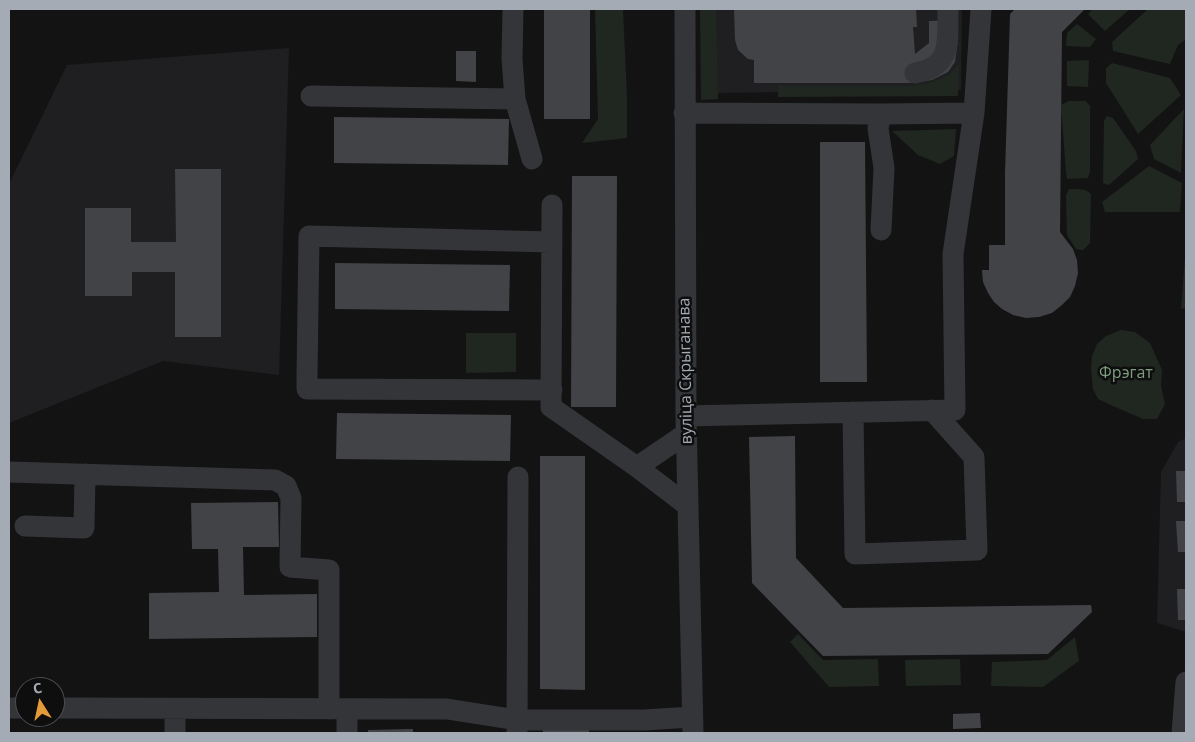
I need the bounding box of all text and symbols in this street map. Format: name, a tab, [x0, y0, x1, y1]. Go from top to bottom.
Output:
street label: вуліца Скрыганава	[675, 297, 697, 445]
park label: Фрэгат	[1099, 363, 1153, 383]
north arrow	[15, 677, 65, 727]
text: С	[31, 678, 44, 698]

